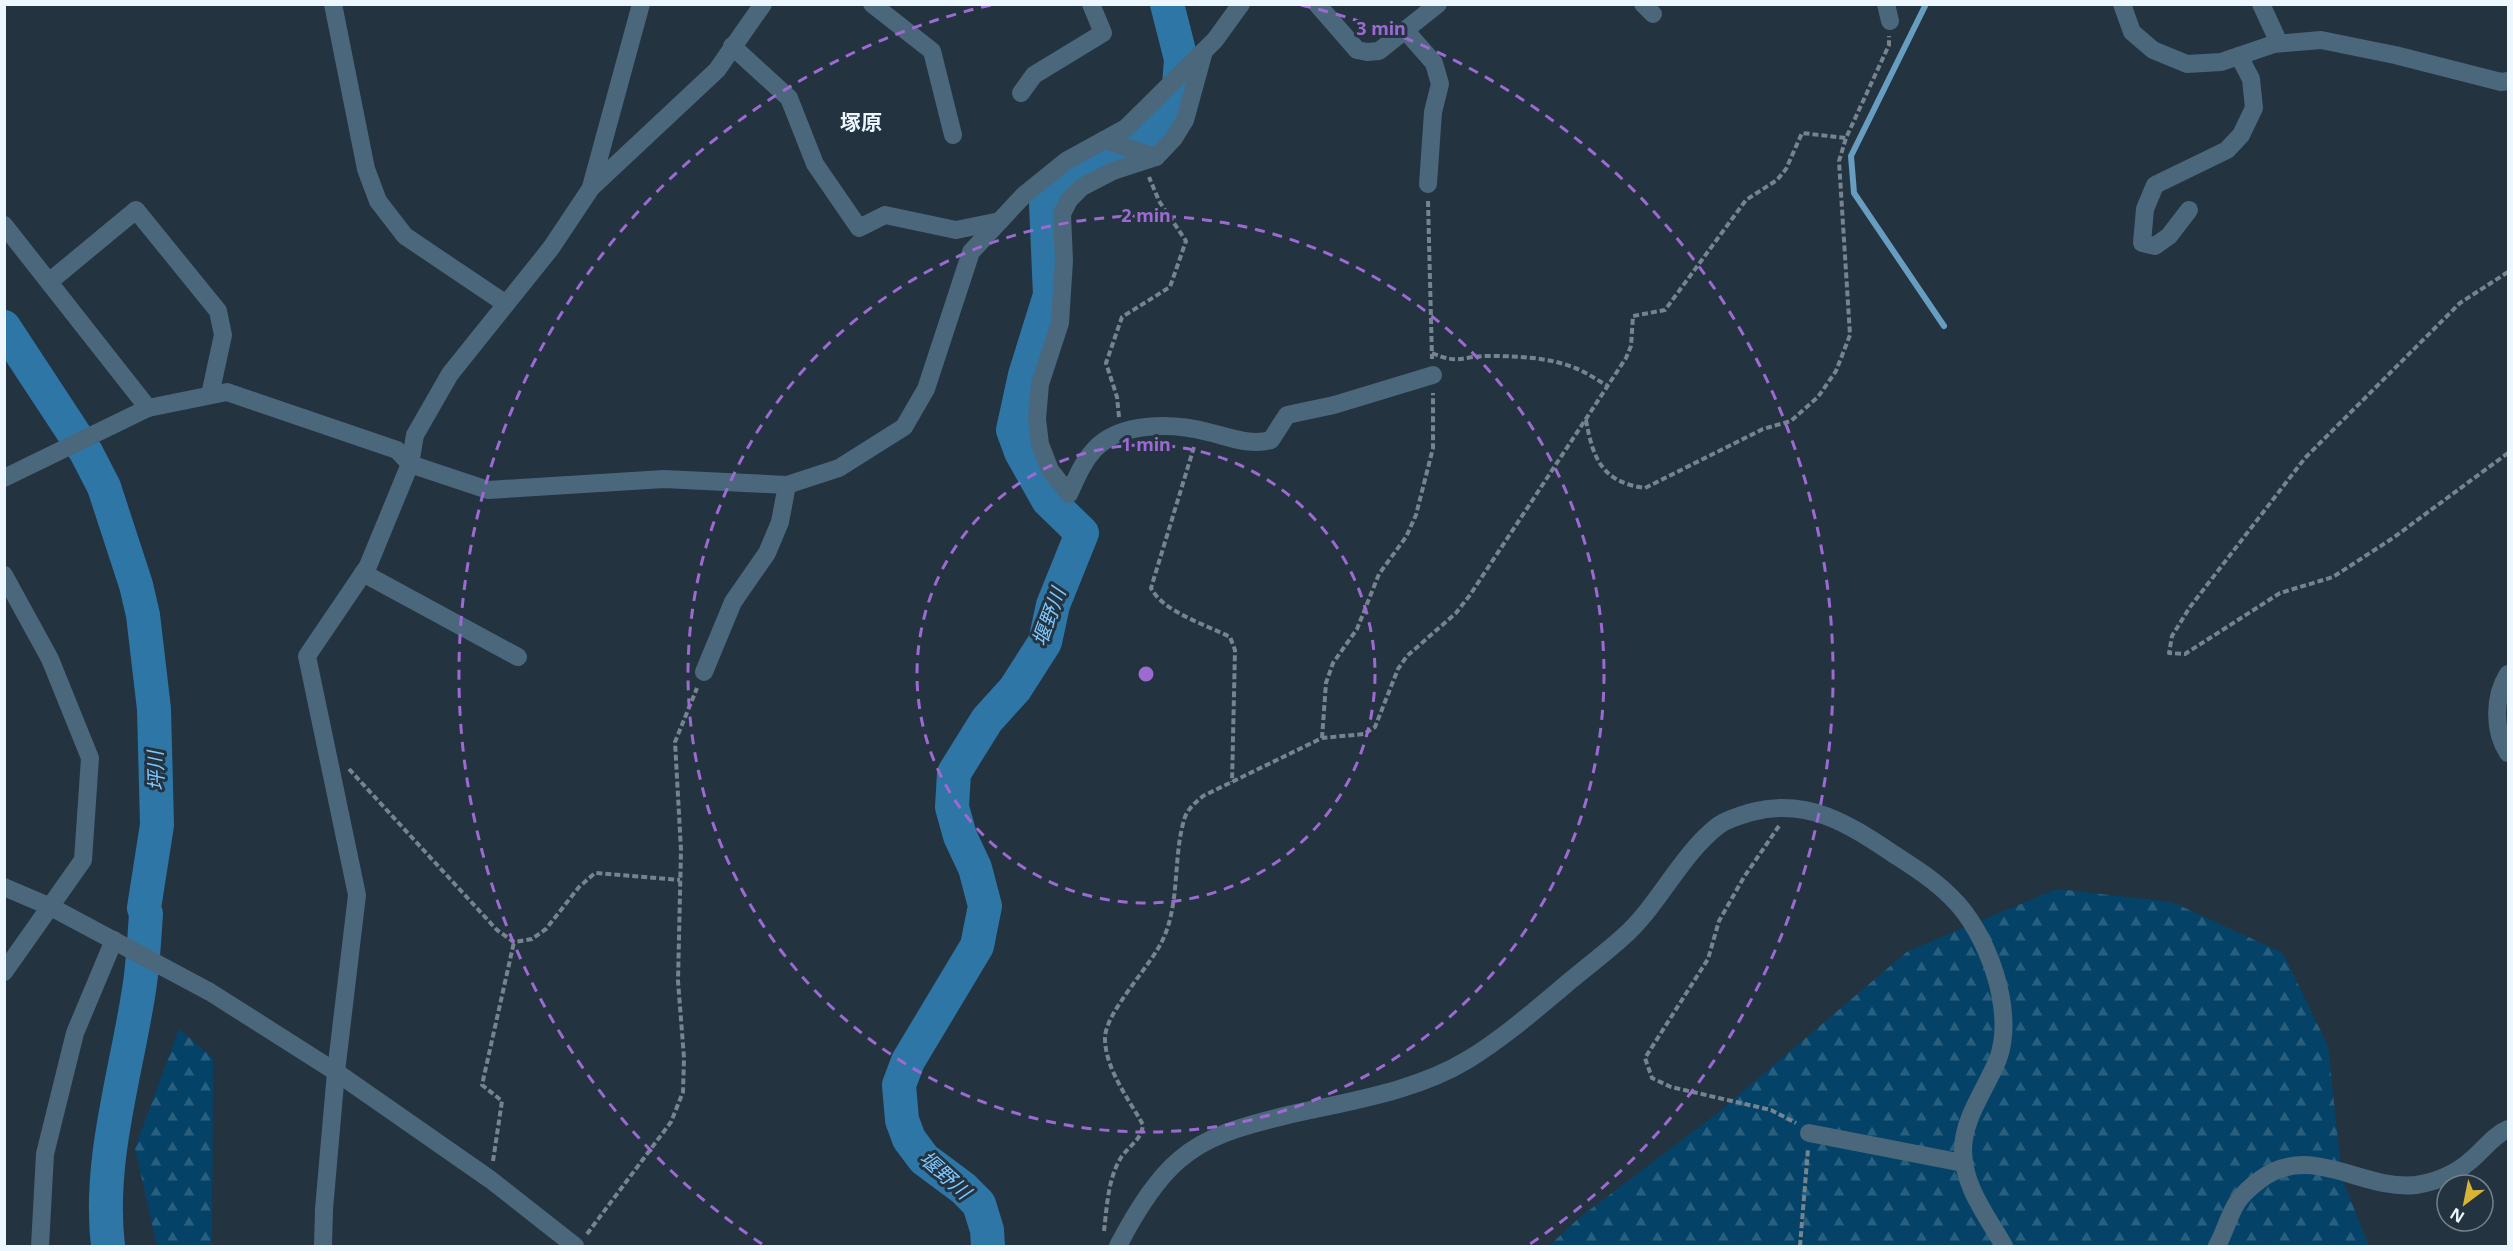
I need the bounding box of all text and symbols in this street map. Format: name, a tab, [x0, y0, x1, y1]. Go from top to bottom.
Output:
text: 3 min	[1356, 16, 1406, 40]
district label: 塚原	[840, 108, 882, 136]
text: 2 min	[1121, 203, 1171, 227]
text: 1 min	[1121, 432, 1171, 456]
water label: 堰野川	[1026, 582, 1072, 650]
centre of rings	[1136, 664, 1156, 684]
water label: 坪川	[141, 749, 170, 791]
water label: 堰野川	[914, 1145, 978, 1206]
north arrow	[2435, 1173, 2495, 1233]
text: N	[2446, 1203, 2468, 1228]

